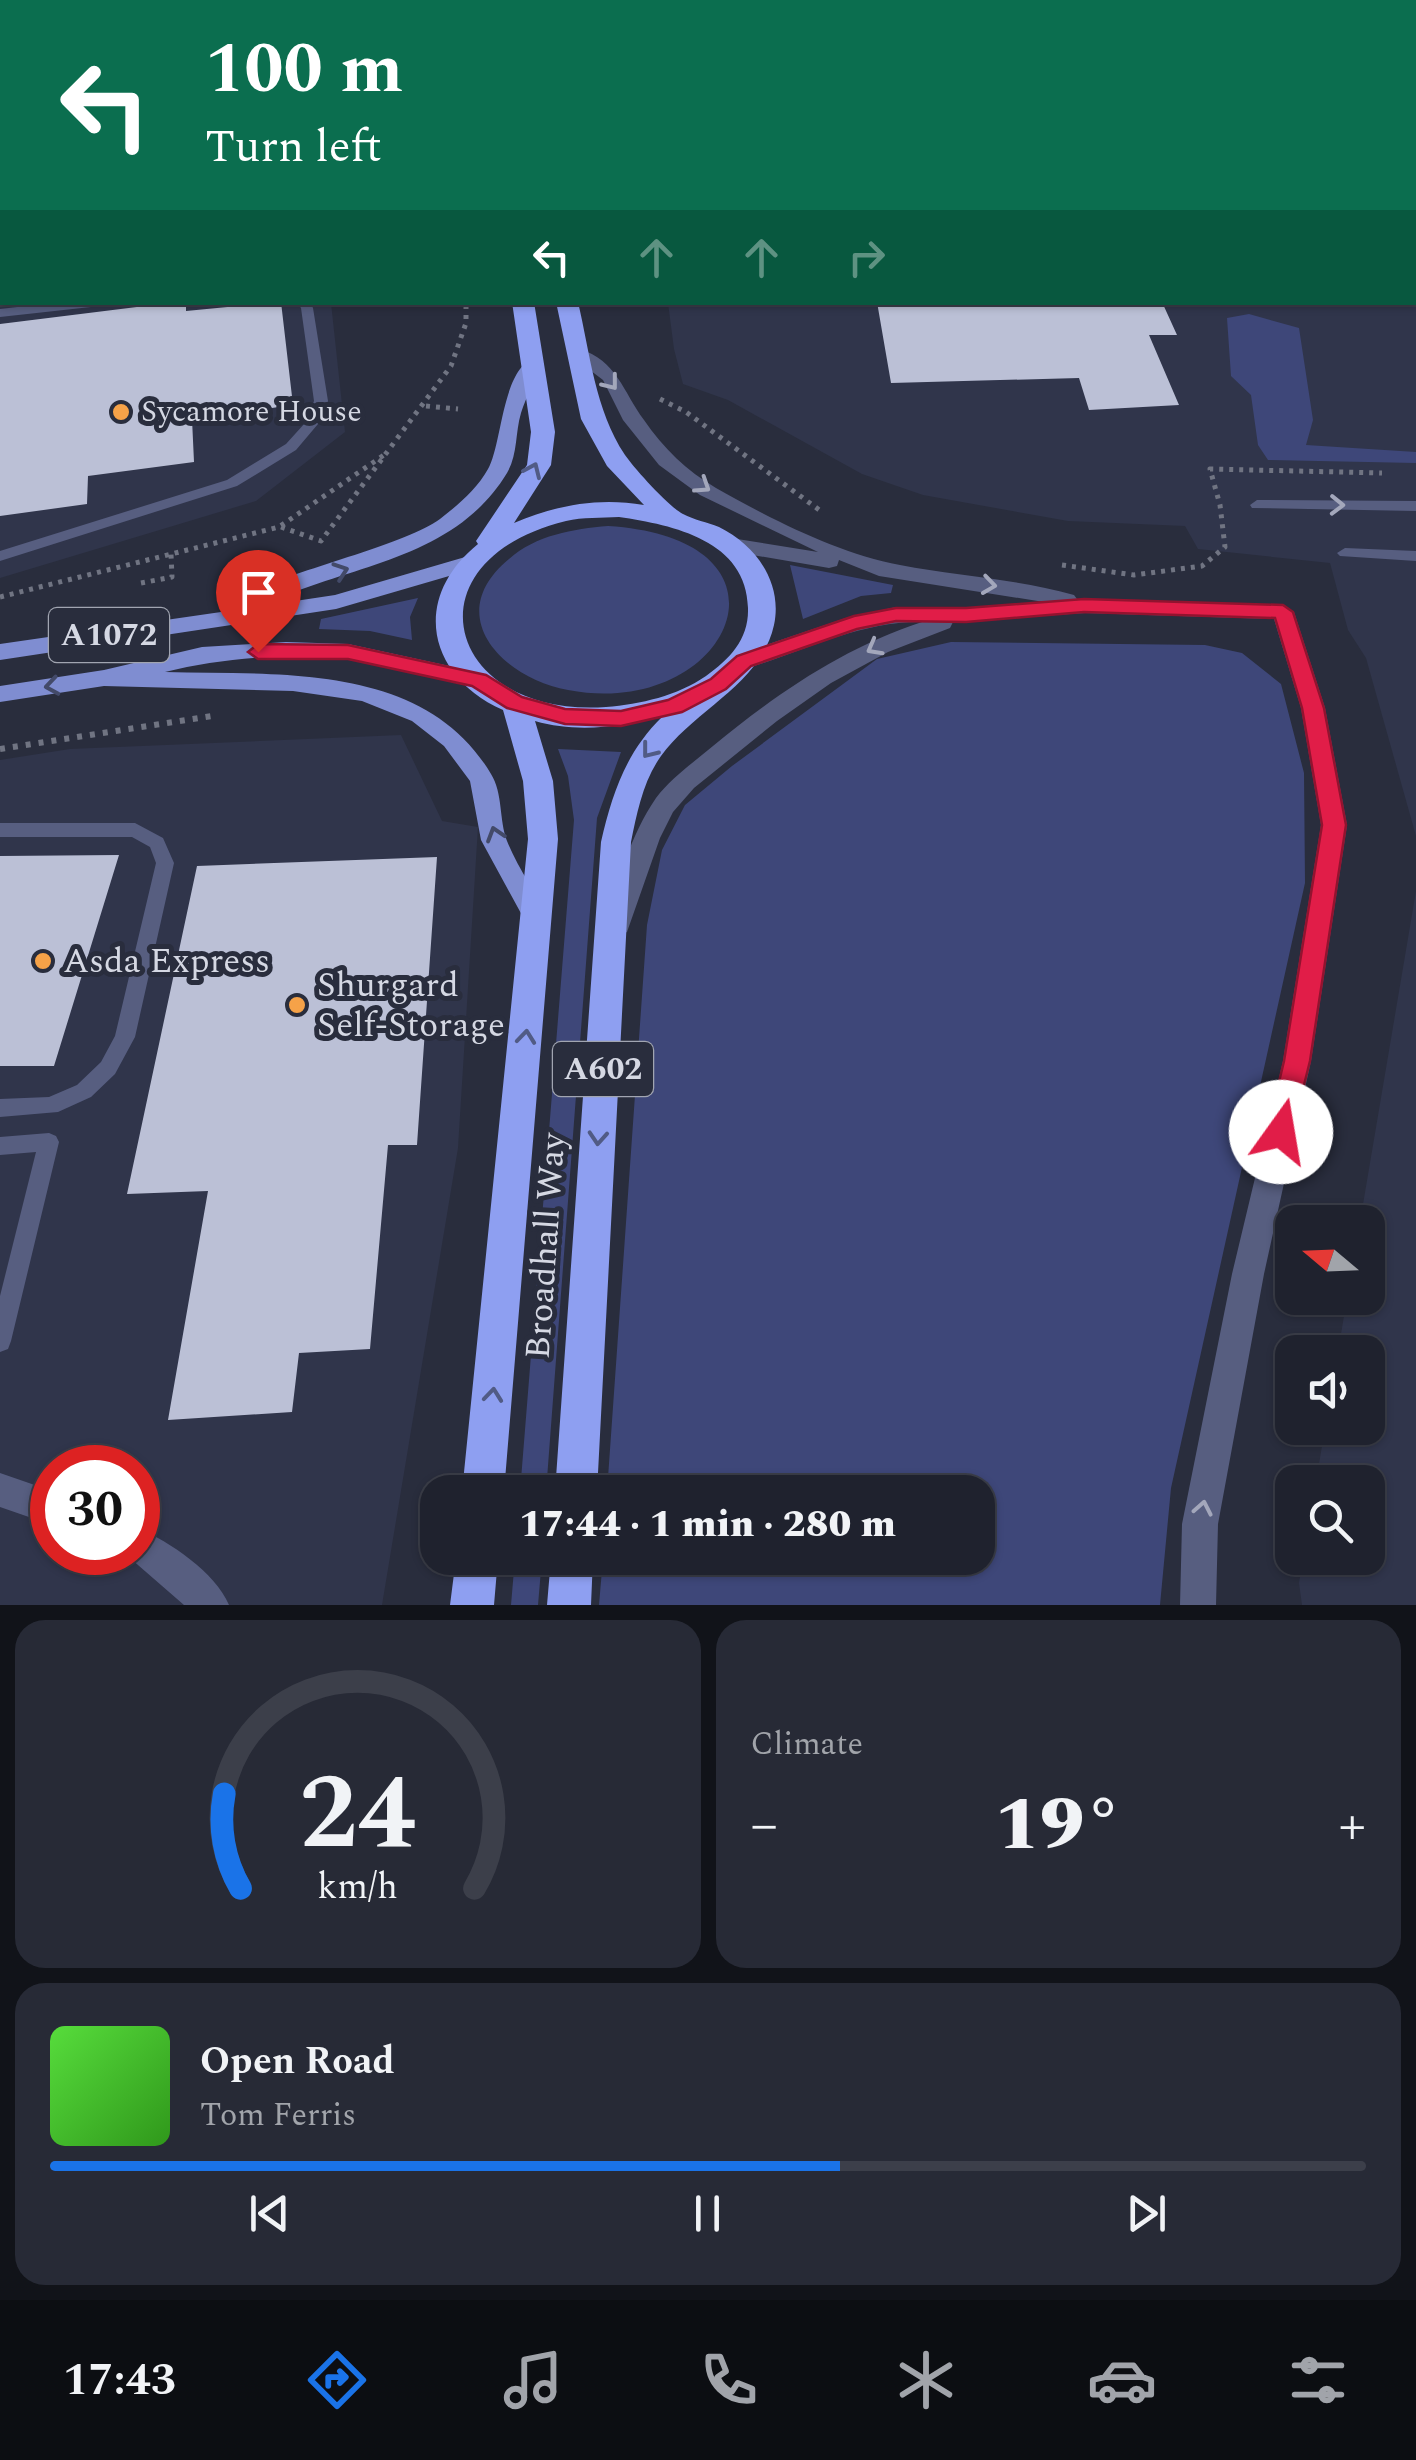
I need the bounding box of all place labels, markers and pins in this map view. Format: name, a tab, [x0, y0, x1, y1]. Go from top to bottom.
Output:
place label: Sycamore House	[141, 389, 362, 435]
marker: Sycamore House	[110, 401, 132, 423]
pin	[216, 550, 301, 653]
place label: Asda Express	[63, 935, 270, 988]
marker: Asda Express	[32, 950, 54, 972]
place label: Shurgard Self-Storage	[317, 959, 505, 1052]
marker: Shurgard Self-Storage	[286, 994, 308, 1016]

